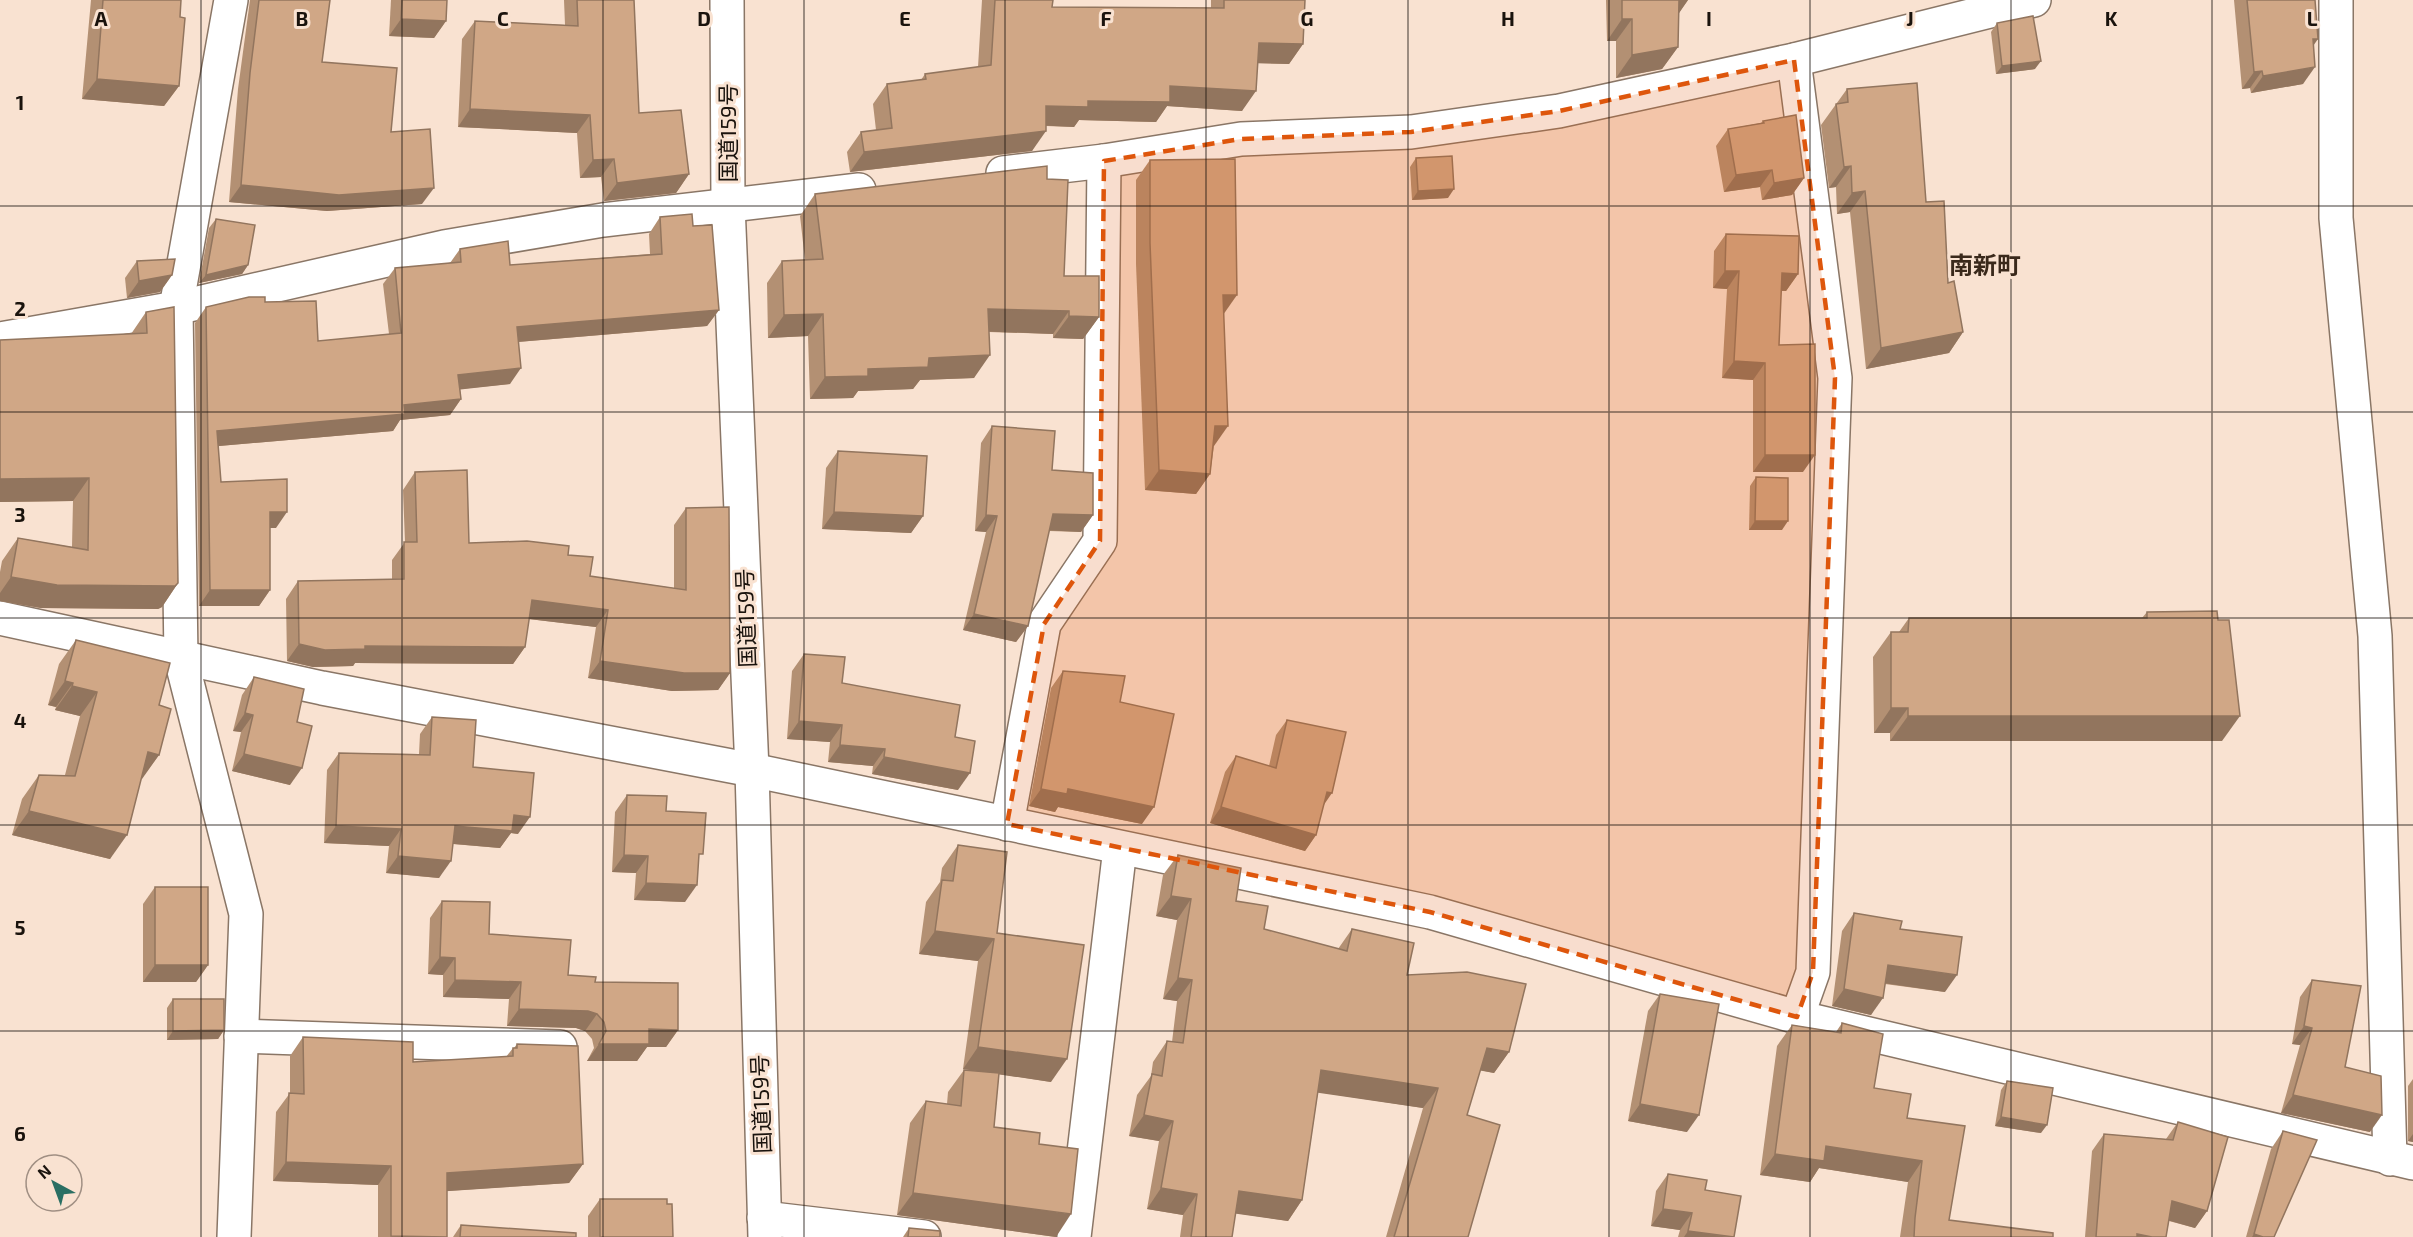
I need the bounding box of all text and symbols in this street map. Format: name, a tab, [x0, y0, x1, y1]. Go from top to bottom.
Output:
text: A	[94, 6, 108, 30]
text: B	[296, 6, 308, 30]
text: C	[497, 6, 509, 30]
text: D	[697, 6, 711, 30]
text: E	[899, 6, 911, 30]
text: F	[1100, 6, 1112, 30]
text: G	[1301, 6, 1313, 30]
text: H	[1501, 6, 1515, 30]
text: I	[1706, 6, 1712, 30]
text: J	[1906, 6, 1914, 30]
text: K	[2105, 6, 2118, 30]
text: L	[2307, 6, 2318, 30]
street label: 国道159号	[714, 83, 740, 183]
text: 1	[16, 90, 24, 114]
district label: 南新町	[1949, 250, 2021, 279]
text: 2	[14, 296, 26, 320]
text: 3	[14, 502, 26, 526]
street label: 国道159号	[730, 568, 760, 668]
text: 4	[14, 708, 27, 732]
text: 5	[14, 915, 26, 939]
street label: 国道159号	[745, 1054, 775, 1154]
text: 6	[14, 1121, 26, 1145]
north arrow	[24, 1153, 84, 1213]
text: N	[33, 1160, 54, 1182]

